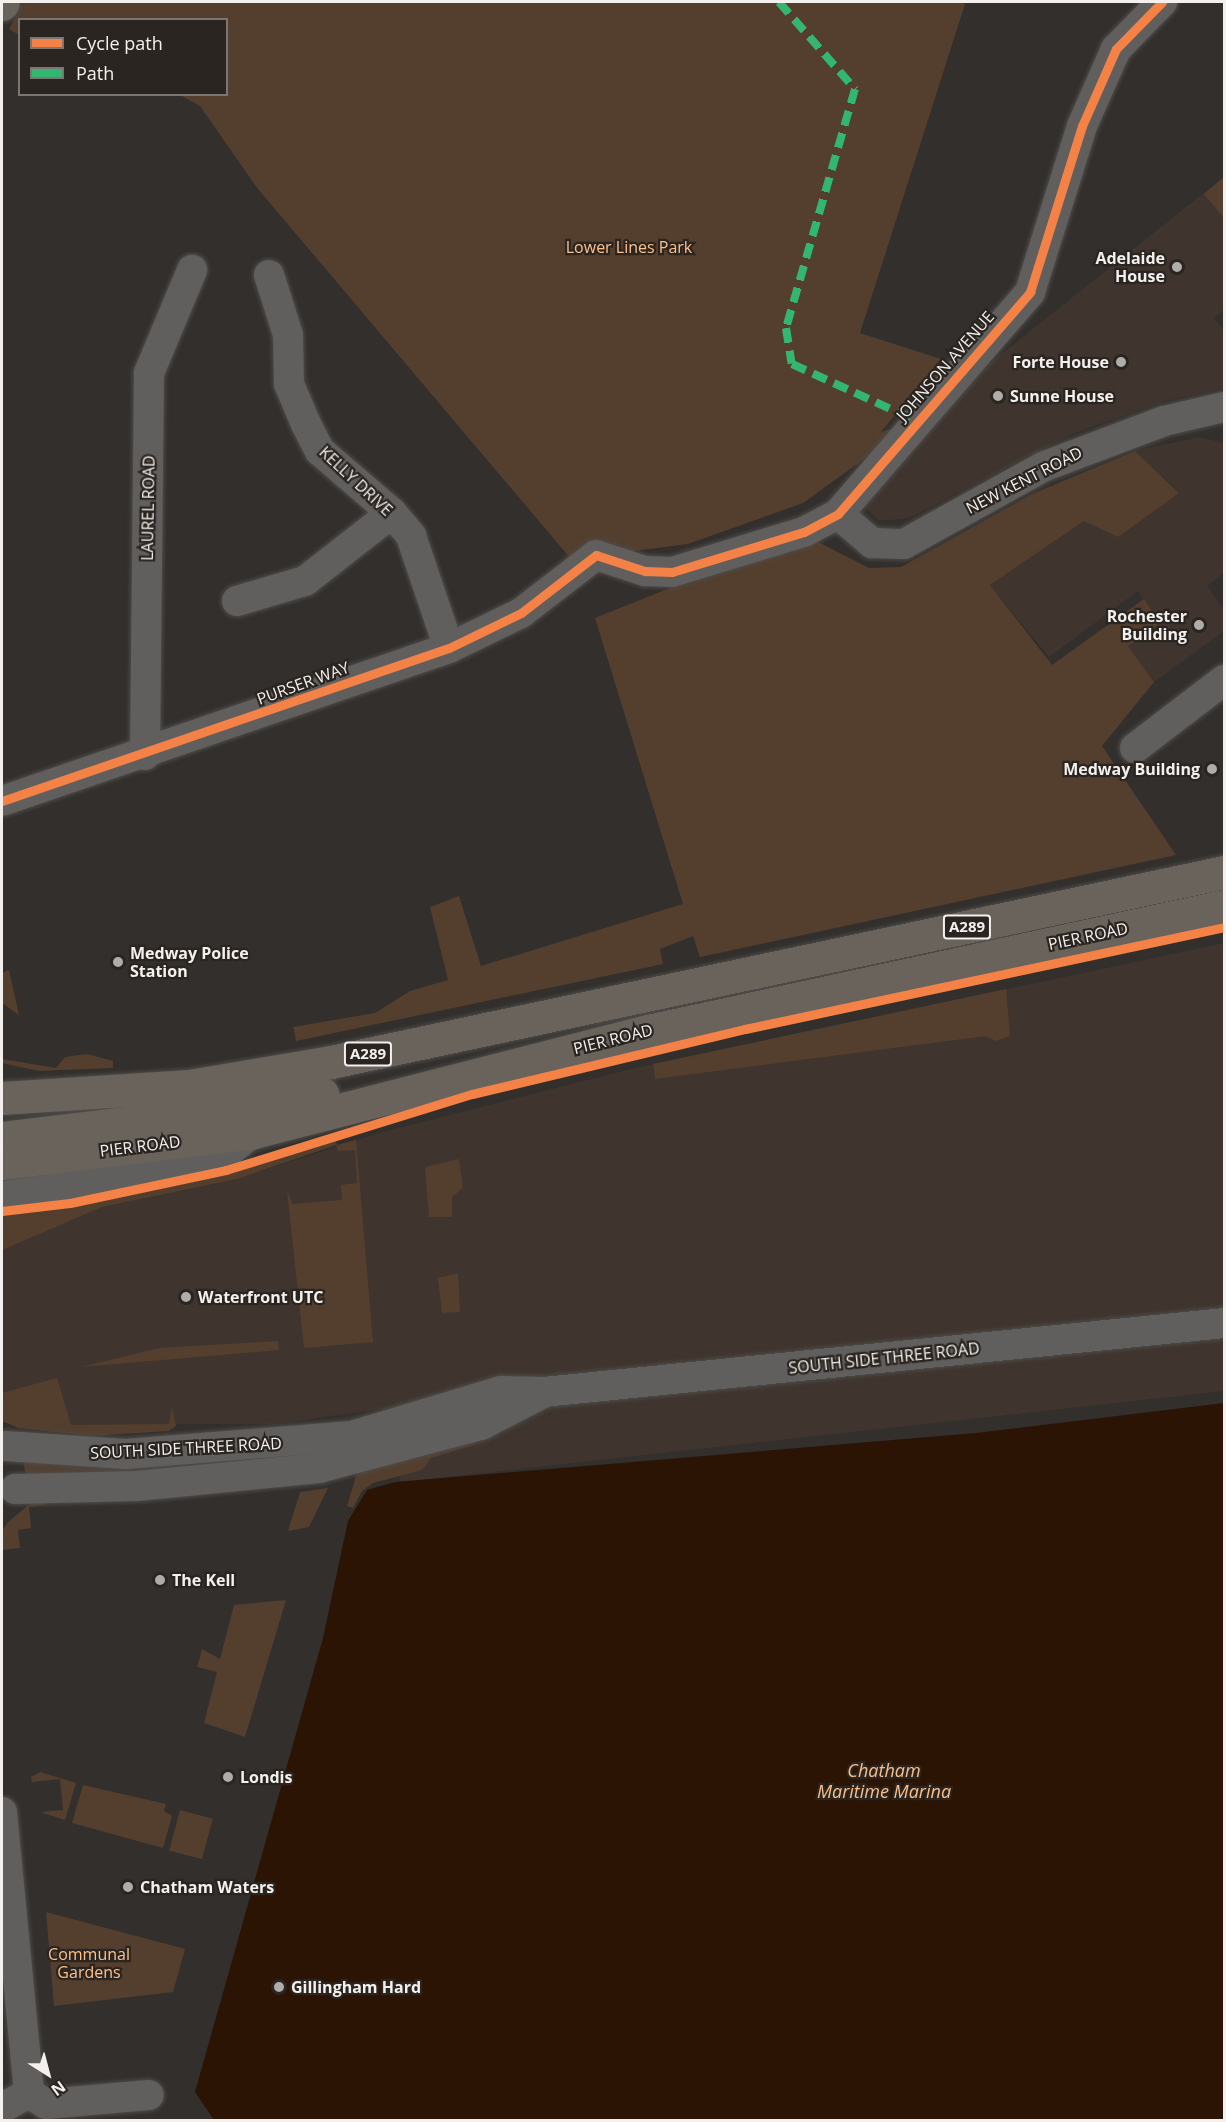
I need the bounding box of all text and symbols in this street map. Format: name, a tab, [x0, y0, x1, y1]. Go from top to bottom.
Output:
legend	[18, 18, 228, 96]
text: Cycle path	[76, 31, 163, 55]
text: Path	[76, 61, 114, 85]
park label: Lower Lines Park	[566, 237, 692, 257]
place label: Adelaide House	[1095, 248, 1165, 286]
marker: Adelaide House	[1170, 260, 1184, 274]
street label: JOHNSON AVENUE	[892, 307, 998, 425]
place label: Forte House	[1012, 352, 1109, 372]
marker: Forte House	[1114, 355, 1128, 369]
place label: Sunne House	[1010, 386, 1114, 406]
marker: Sunne House	[991, 389, 1005, 403]
street label: KELLY DRIVE	[315, 442, 397, 520]
street label: NEW KENT ROAD	[963, 442, 1085, 518]
street label: LAUREL ROAD	[137, 455, 159, 561]
place label: Rochester Building	[1107, 606, 1187, 644]
marker: Rochester Building	[1192, 618, 1206, 632]
street label: PURSER WAY	[254, 657, 352, 709]
place label: Medway Building	[1063, 759, 1200, 779]
marker: Medway Building	[1205, 762, 1219, 776]
road number: A289	[942, 915, 992, 939]
street label: PIER ROAD	[1046, 918, 1130, 954]
place label: Medway Police Station	[130, 943, 249, 981]
marker: Medway Police Station	[111, 955, 125, 969]
street label: PIER ROAD	[571, 1020, 655, 1058]
road number: A289	[342, 1042, 394, 1066]
street label: PIER ROAD	[99, 1132, 181, 1160]
place label: Waterfront UTC	[198, 1287, 323, 1307]
marker: Waterfront UTC	[179, 1290, 193, 1304]
street label: SOUTH SIDE THREE ROAD	[788, 1338, 980, 1378]
street label: SOUTH SIDE THREE ROAD	[90, 1433, 282, 1463]
place label: The Kell	[172, 1570, 235, 1590]
marker: The Kell	[153, 1573, 167, 1587]
water label: Chatham Maritime Marina	[817, 1760, 951, 1802]
place label: Londis	[240, 1767, 292, 1787]
marker: Londis	[221, 1770, 235, 1784]
place label: Chatham Waters	[140, 1877, 274, 1897]
marker: Chatham Waters	[121, 1880, 135, 1894]
park label: Communal Gardens	[48, 1944, 130, 1982]
place label: Gillingham Hard	[291, 1977, 421, 1997]
marker: Gillingham Hard	[272, 1980, 286, 1994]
north arrow	[18, 2044, 78, 2104]
text: N	[47, 2076, 70, 2101]

